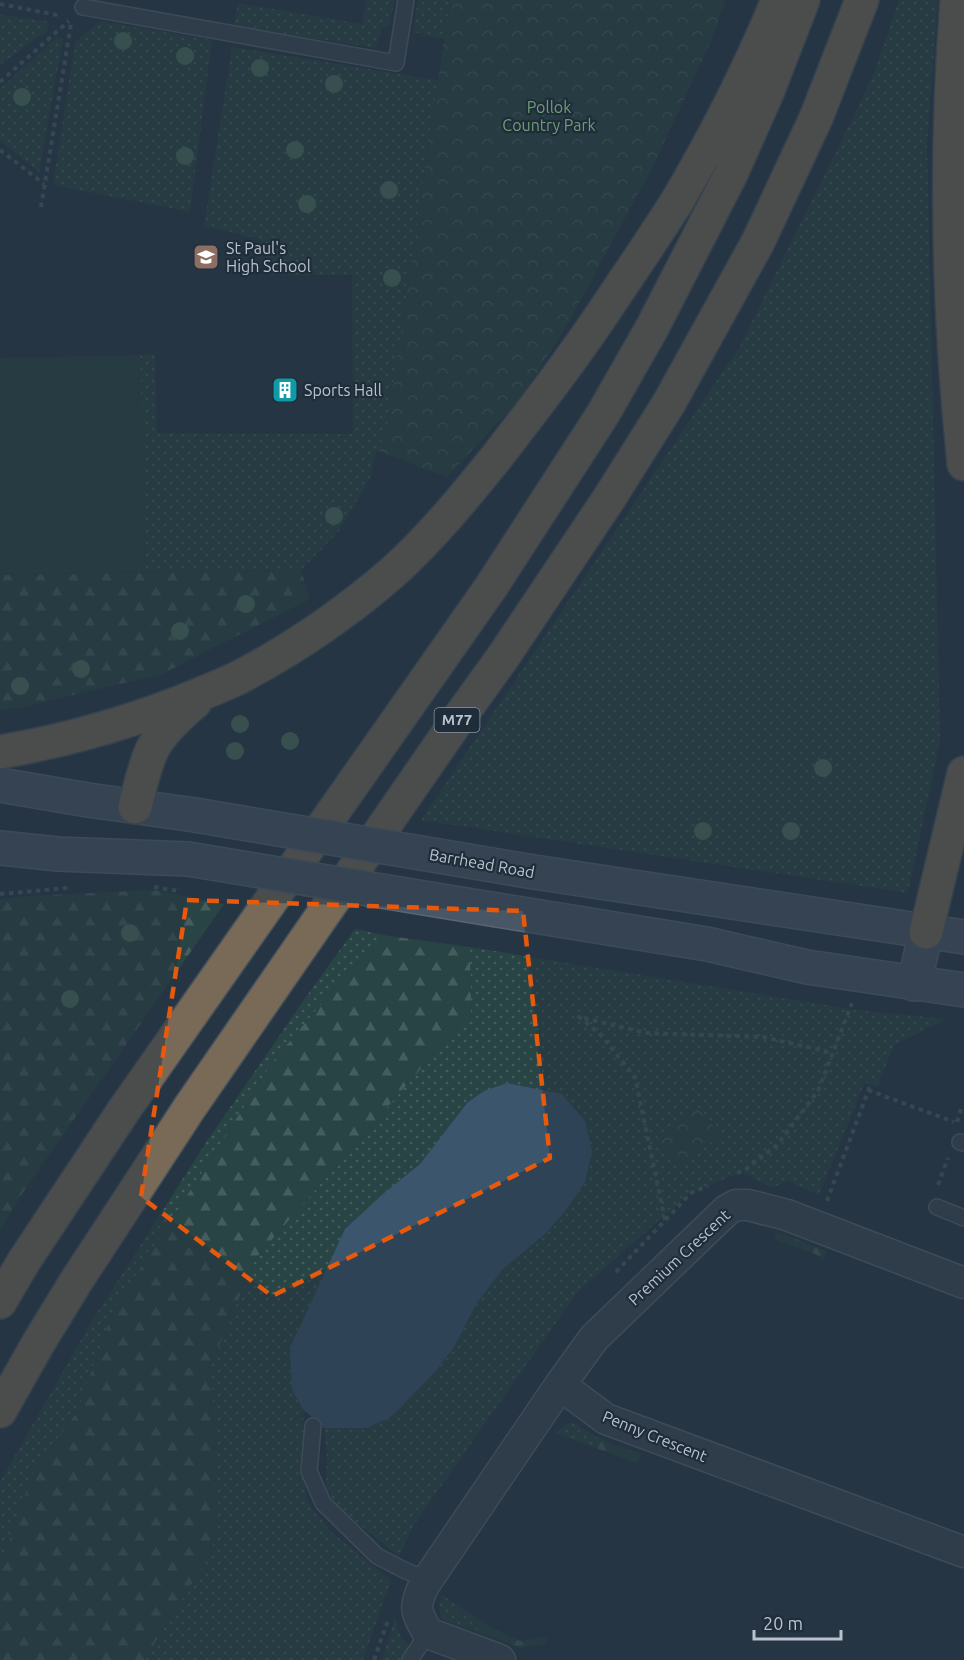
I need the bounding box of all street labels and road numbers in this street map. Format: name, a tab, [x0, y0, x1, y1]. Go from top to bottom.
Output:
road number: M77	[434, 708, 480, 732]
street label: Barrhead Road	[428, 845, 536, 881]
street label: Premium Crescent	[625, 1205, 734, 1309]
street label: Penny Crescent	[600, 1407, 710, 1465]

